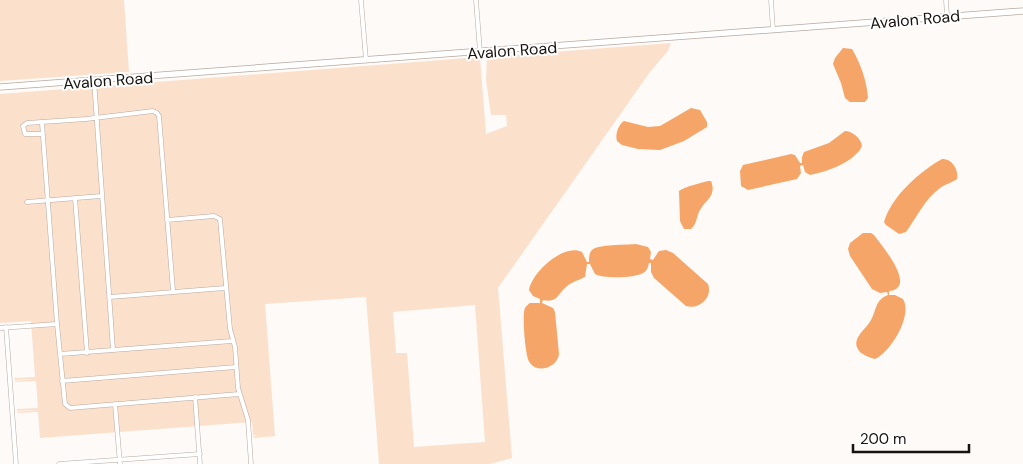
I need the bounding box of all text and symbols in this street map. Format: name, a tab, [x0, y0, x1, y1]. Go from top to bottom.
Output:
street label: Avalon Road	[869, 5, 961, 34]
street label: Avalon Road	[466, 37, 558, 64]
street label: Avalon Road	[62, 67, 154, 94]
scale bar	[853, 422, 969, 454]
text: 200 m	[860, 429, 906, 449]

